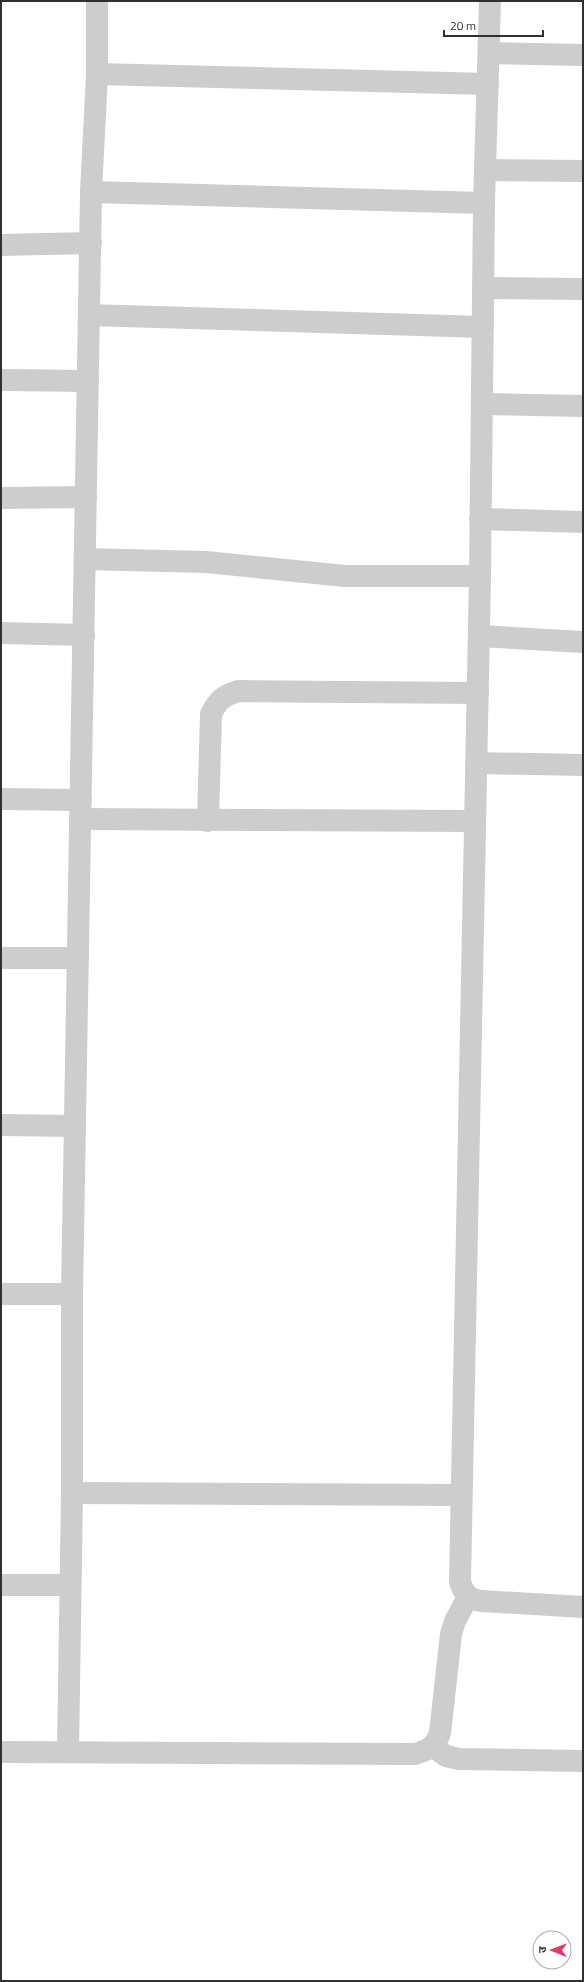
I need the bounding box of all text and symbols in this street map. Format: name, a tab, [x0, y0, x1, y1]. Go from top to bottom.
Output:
scale bar	[444, 12, 543, 38]
text: 20 m	[450, 16, 476, 35]
north arrow	[532, 1930, 572, 1970]
text: उ	[534, 1946, 550, 1953]

